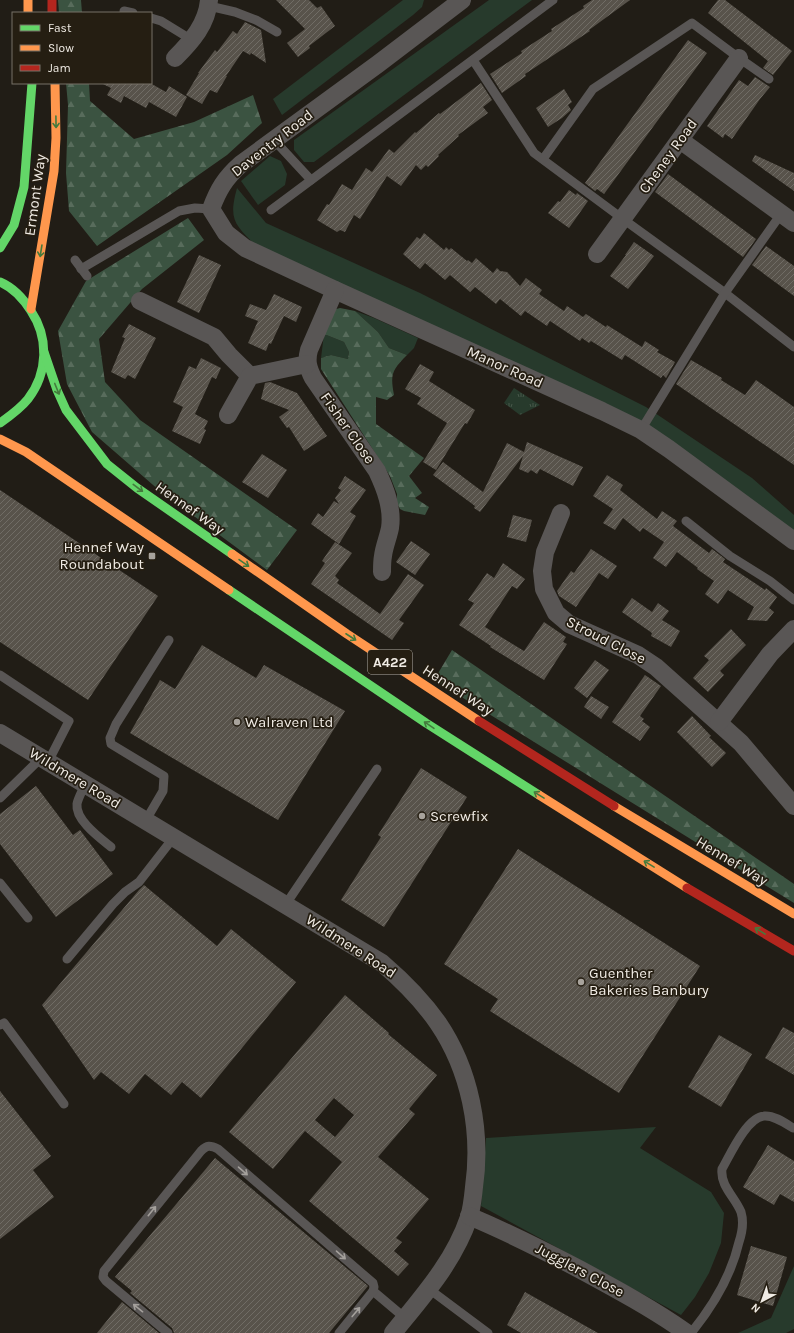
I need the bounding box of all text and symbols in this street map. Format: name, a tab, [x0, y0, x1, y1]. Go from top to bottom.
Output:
legend	[12, 12, 152, 84]
text: Fast	[48, 21, 72, 35]
text: Slow	[48, 41, 74, 55]
text: Jam	[48, 61, 71, 75]
street label: Daventry Road	[228, 106, 316, 180]
one-way arrow	[52, 115, 60, 128]
street label: Cheney Road	[635, 115, 701, 197]
street label: Ermont Way	[20, 153, 50, 237]
one-way arrow	[37, 244, 45, 257]
street label: Manor Road	[464, 342, 546, 392]
one-way arrow	[53, 382, 61, 394]
street label: Fisher Close	[317, 389, 379, 467]
street label: Hennef Way	[152, 478, 228, 538]
one-way arrow	[132, 484, 143, 493]
place label: Hennef Way Roundabout	[60, 538, 144, 573]
marker: Hennef Way Roundabout	[147, 551, 157, 561]
one-way arrow	[238, 559, 249, 567]
street label: Stroud Close	[563, 612, 649, 668]
one-way arrow	[345, 633, 357, 641]
road number: A422	[368, 650, 412, 674]
street label: Hennef Way	[419, 661, 497, 719]
place label: Walraven Ltd	[245, 713, 333, 731]
marker: Walraven Ltd	[232, 717, 242, 727]
one-way arrow	[424, 721, 435, 729]
street label: Wildmere Road	[26, 744, 124, 812]
one-way arrow	[533, 790, 545, 798]
place label: Screwfix	[430, 807, 488, 825]
marker: Screwfix	[417, 811, 427, 821]
street label: Hennef Way	[693, 833, 771, 889]
one-way arrow	[644, 860, 655, 868]
street label: Wildmere Road	[303, 910, 399, 982]
one-way arrow	[754, 926, 766, 934]
place label: Guenther Bakeries Banbury	[589, 964, 709, 999]
marker: Guenther Bakeries Banbury	[576, 977, 586, 987]
one-way arrow	[237, 1166, 248, 1175]
one-way arrow	[148, 1206, 157, 1217]
street label: Jugglers Close	[532, 1239, 628, 1301]
one-way arrow	[336, 1251, 347, 1260]
north arrow	[742, 1281, 782, 1321]
text: N	[749, 1301, 763, 1316]
one-way arrow	[133, 1304, 144, 1313]
one-way arrow	[352, 1307, 360, 1318]

